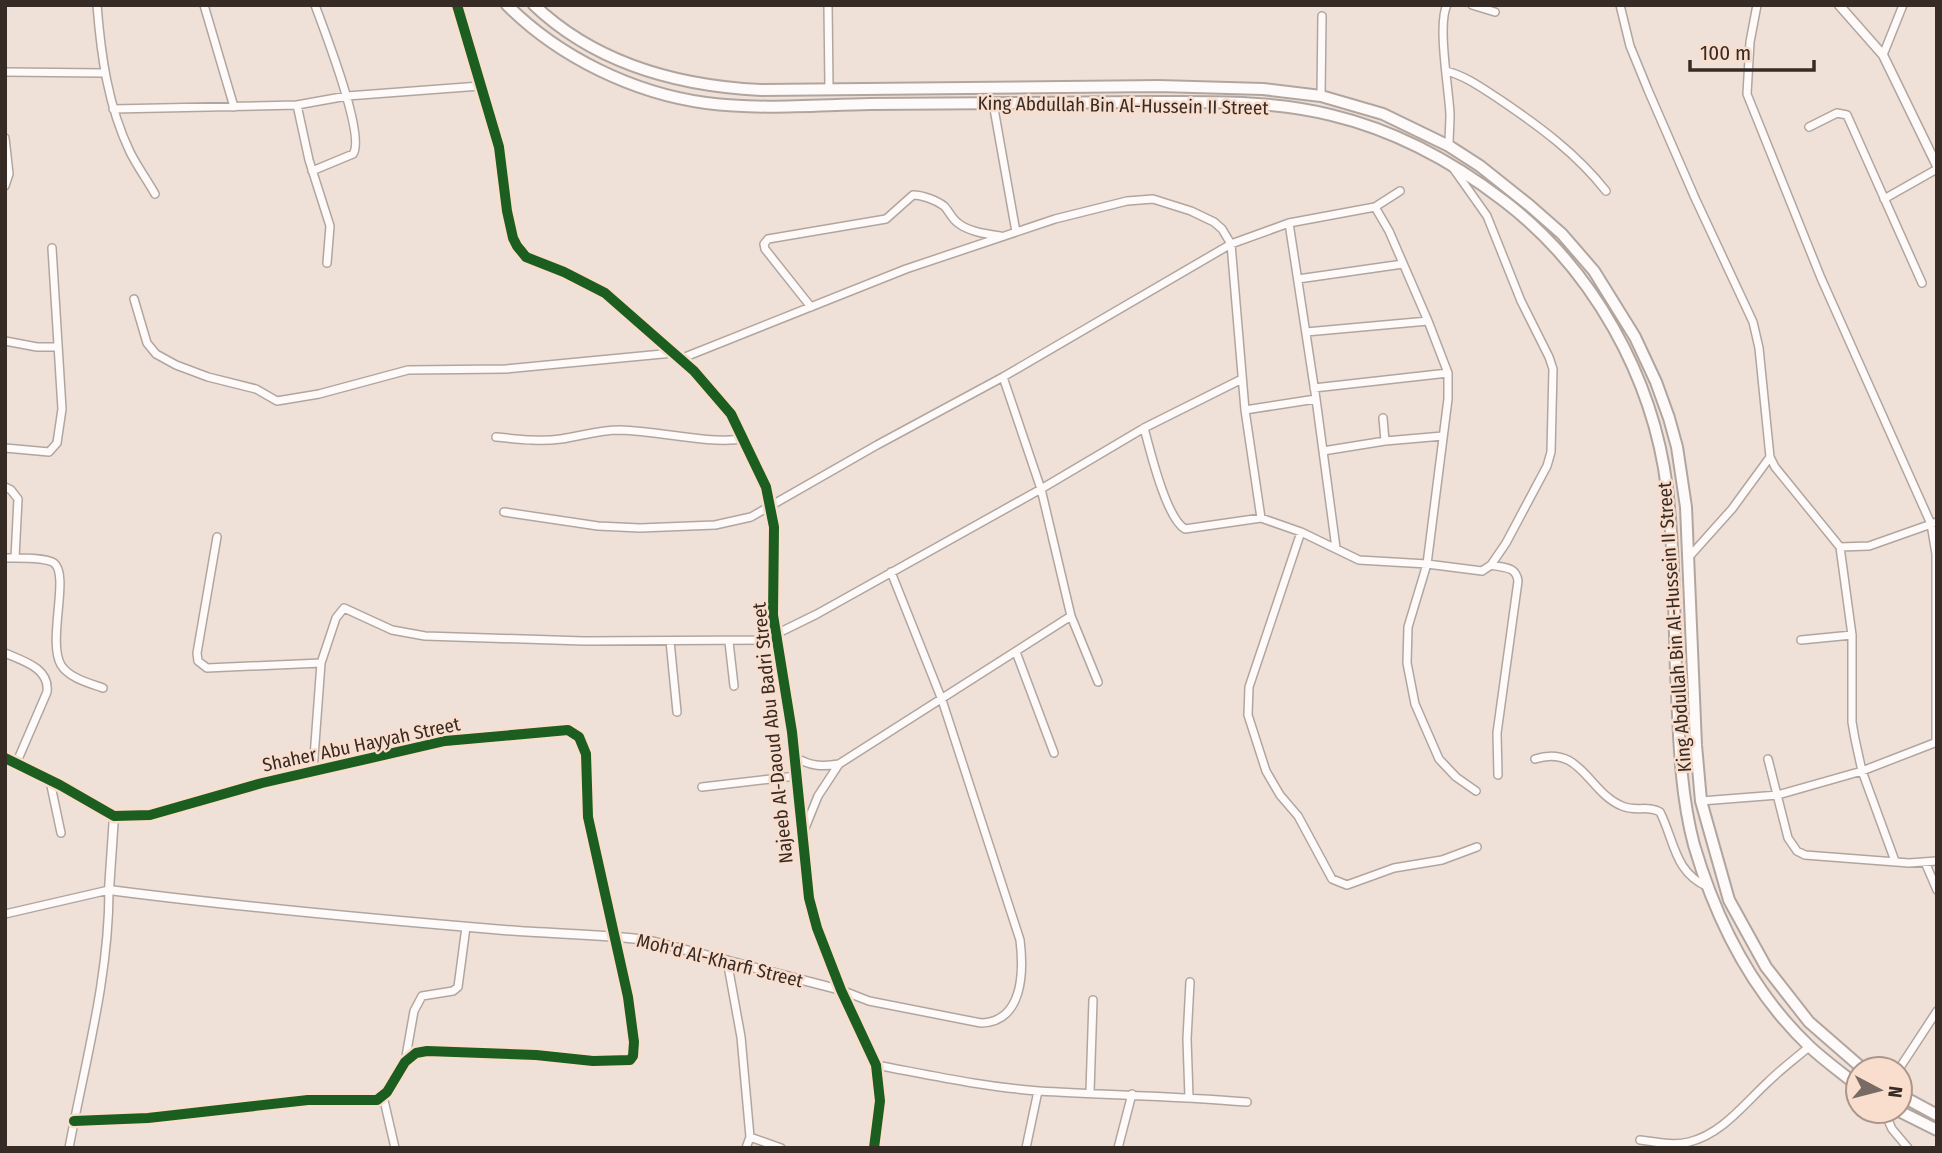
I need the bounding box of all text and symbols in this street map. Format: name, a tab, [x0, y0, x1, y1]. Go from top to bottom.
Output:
scale bar	[1690, 28, 1814, 72]
text: 100 m	[1700, 40, 1751, 66]
street label: King Abdullah Bin Al-Hussein II Street	[977, 91, 1269, 120]
street label: King Abdullah Bin Al-Hussein II Street	[1653, 480, 1696, 773]
street label: Najeeb Al-Daoud Abu Badri Street	[747, 601, 798, 865]
street label: Shaher Abu Hayyah Street	[260, 712, 463, 777]
street label: Moh'd Al-Kharfi Street	[634, 929, 806, 992]
north arrow	[1844, 1055, 1914, 1125]
text: N	[1883, 1085, 1907, 1099]

